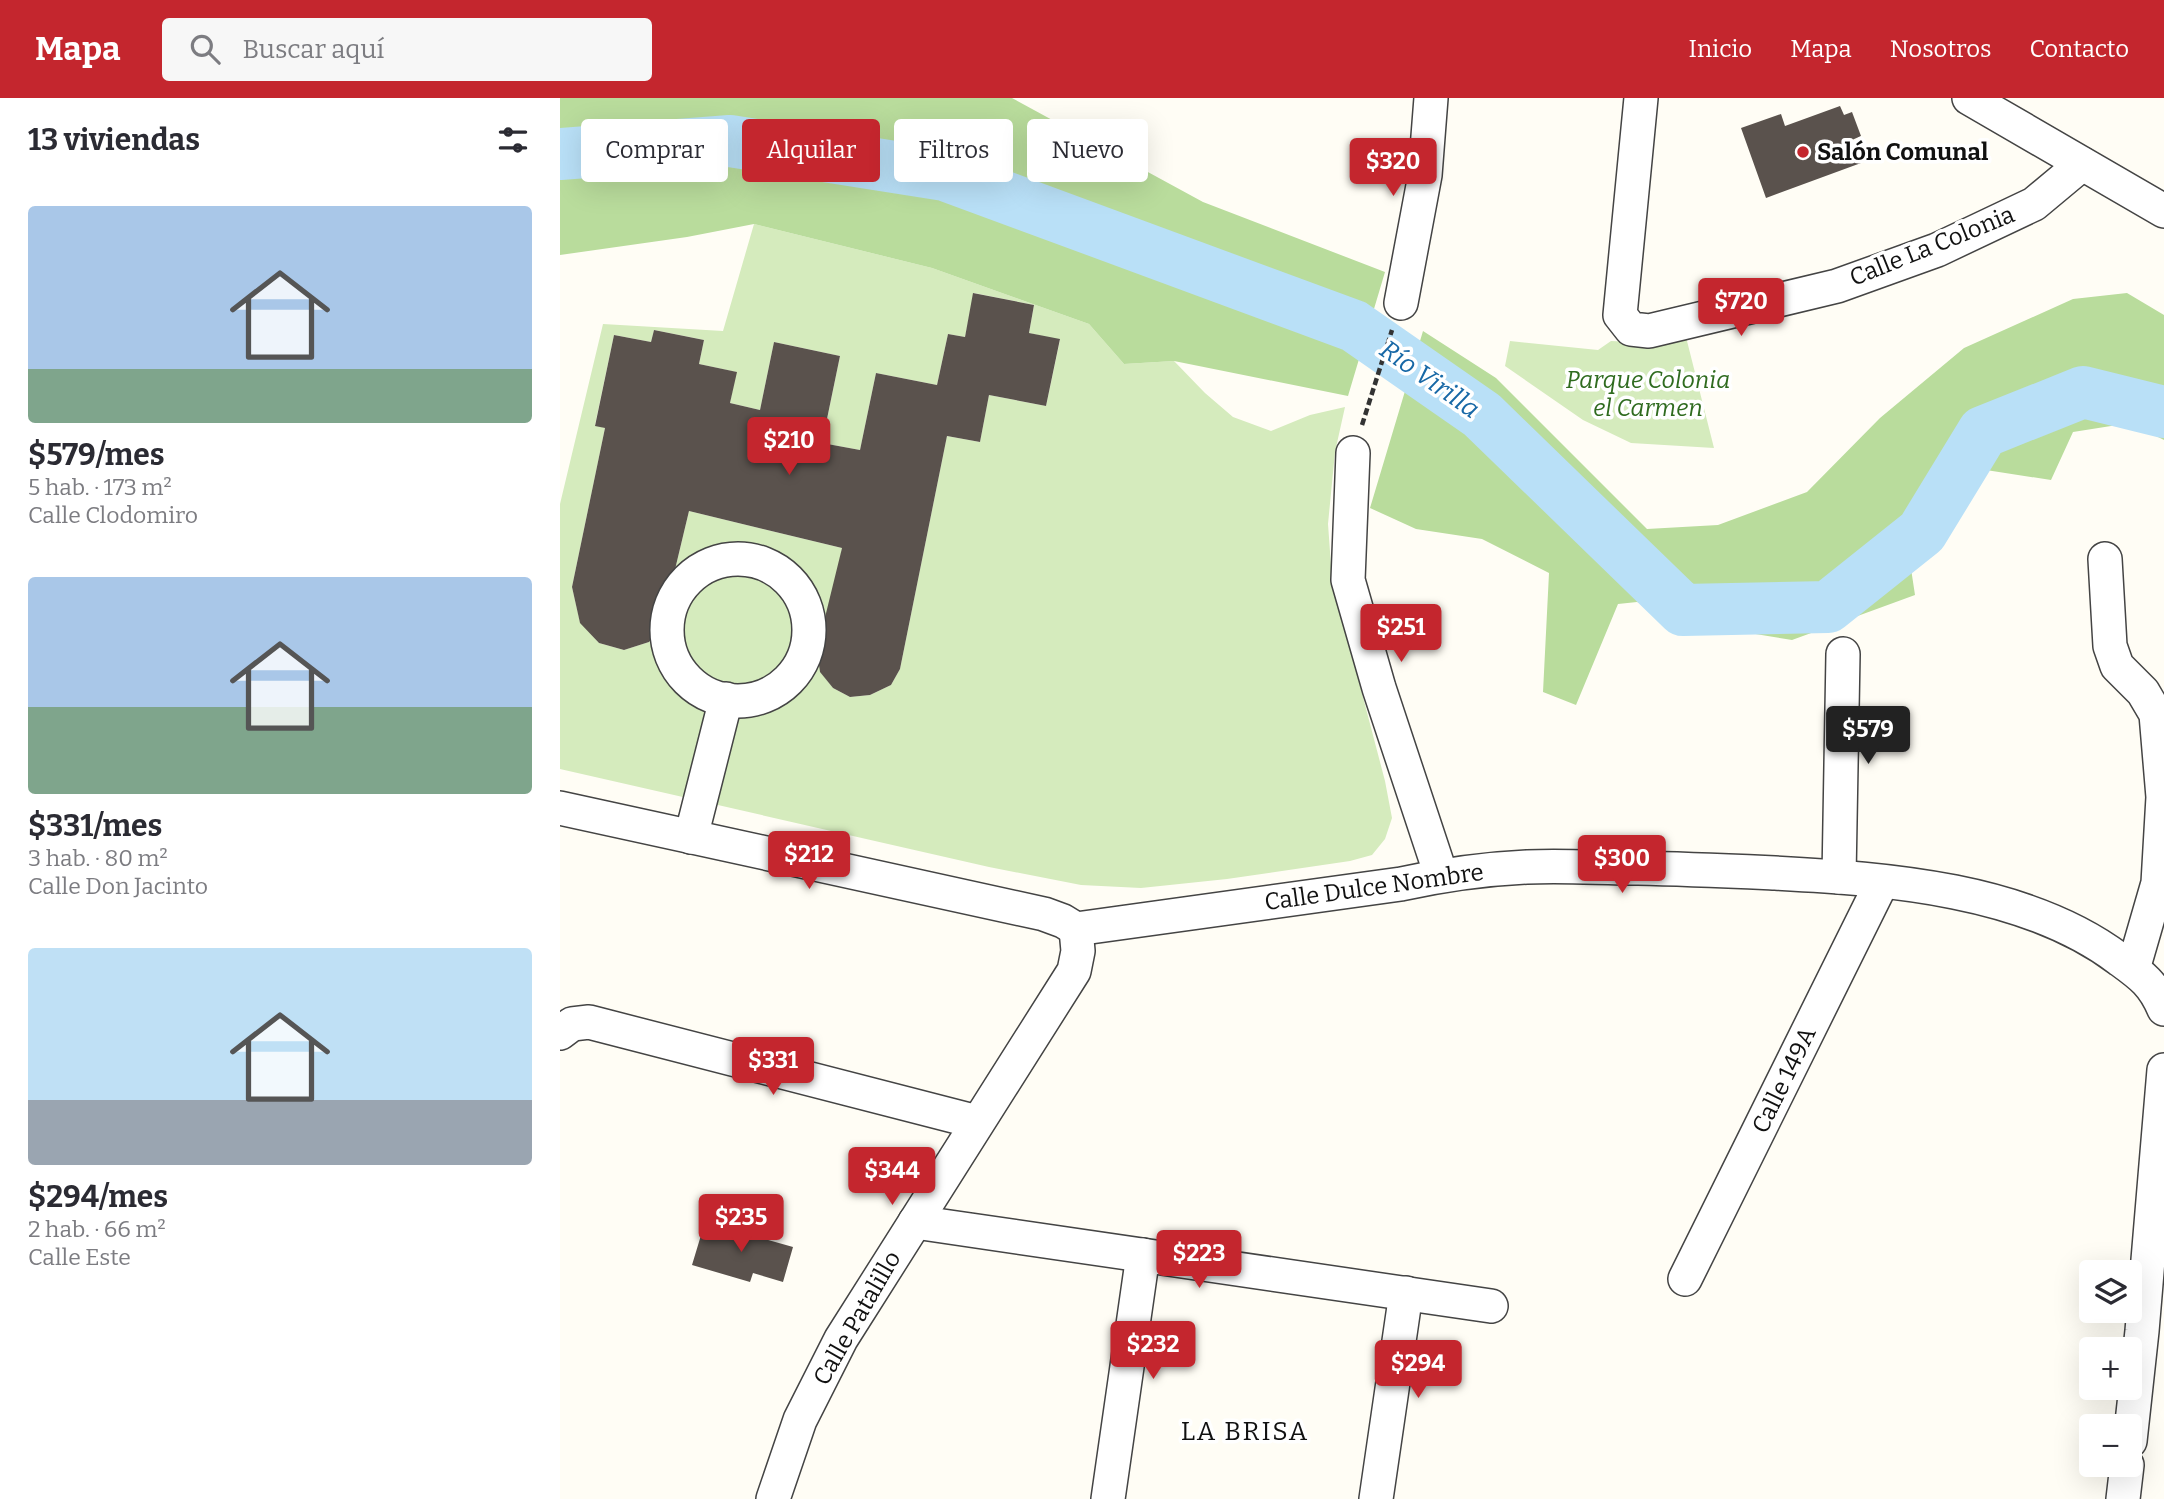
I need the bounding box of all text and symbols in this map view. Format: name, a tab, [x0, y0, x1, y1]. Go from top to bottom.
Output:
search box	[162, 18, 652, 81]
text: Mapa	[35, 29, 120, 69]
icon: search	[186, 30, 224, 68]
text: Buscar aquí	[242, 34, 384, 65]
text: Inicio	[1688, 35, 1752, 63]
text: Mapa	[1790, 35, 1852, 63]
text: Nosotros	[1890, 35, 1991, 63]
text: Contacto	[2029, 35, 2129, 63]
chip: Comprar	[581, 119, 728, 182]
chip: Alquilar	[742, 119, 880, 182]
chip: Filtros	[894, 119, 1013, 182]
chip: Nuevo	[1027, 119, 1148, 182]
icon: filters	[494, 121, 532, 159]
text: 13 viviendas	[28, 122, 200, 158]
place label: Salón Comunal	[1817, 138, 1989, 166]
pin: $320	[1352, 139, 1434, 198]
marker: Salón Comunal	[1795, 144, 1811, 160]
text: $320	[1366, 147, 1420, 175]
street label: Calle La Colonia	[1846, 200, 2018, 292]
icon: home	[217, 252, 343, 378]
pin: $720	[1700, 278, 1782, 338]
text: $720	[1714, 287, 1768, 315]
water label: Río Virilla	[1374, 334, 1485, 425]
park label: Parque Colonia el Carmen	[1566, 366, 1730, 422]
pin: $210	[748, 418, 830, 477]
text: $210	[763, 426, 815, 454]
text: $579/mes	[28, 437, 165, 473]
text: 5 hab. · 173 m²	[28, 473, 172, 501]
text: Calle Clodomiro	[28, 501, 198, 529]
pin: $251	[1360, 604, 1442, 664]
text: $251	[1376, 613, 1426, 641]
icon: home	[217, 623, 343, 749]
pin: $579	[1827, 706, 1909, 766]
text: $579	[1842, 715, 1894, 743]
text: $331/mes	[28, 808, 162, 844]
pin: $212	[768, 832, 850, 891]
pin: $300	[1581, 836, 1663, 895]
text: $212	[784, 840, 834, 868]
text: 3 hab. · 80 m²	[28, 844, 168, 872]
text: $300	[1594, 844, 1650, 872]
street label: Calle Dulce Nombre	[1263, 858, 1485, 916]
text: Calle Don Jacinto	[28, 872, 208, 900]
icon: home	[217, 994, 343, 1120]
street label: Calle 149A	[1746, 1022, 1822, 1138]
pin: $331	[732, 1038, 814, 1097]
text: $331	[748, 1046, 798, 1074]
pin: $344	[851, 1148, 933, 1207]
text: $344	[864, 1156, 920, 1184]
text: $294/mes	[28, 1179, 168, 1215]
pin: $235	[700, 1194, 782, 1254]
text: $235	[715, 1203, 767, 1231]
text: 2 hab. · 66 m²	[28, 1215, 166, 1243]
pin: $223	[1158, 1230, 1240, 1290]
text: $223	[1172, 1239, 1226, 1267]
text: Calle Este	[28, 1243, 131, 1271]
street label: Calle Patalillo	[807, 1246, 907, 1390]
map controls	[2079, 1260, 2142, 1477]
button: layers	[2079, 1260, 2142, 1323]
pin: $232	[1112, 1322, 1194, 1381]
text: $232	[1126, 1330, 1180, 1358]
button: +	[2079, 1337, 2142, 1400]
pin: $294	[1377, 1340, 1459, 1400]
text: $294	[1391, 1349, 1445, 1377]
button: −	[2079, 1414, 2142, 1477]
district label: LA BRISA	[1181, 1416, 1309, 1447]

